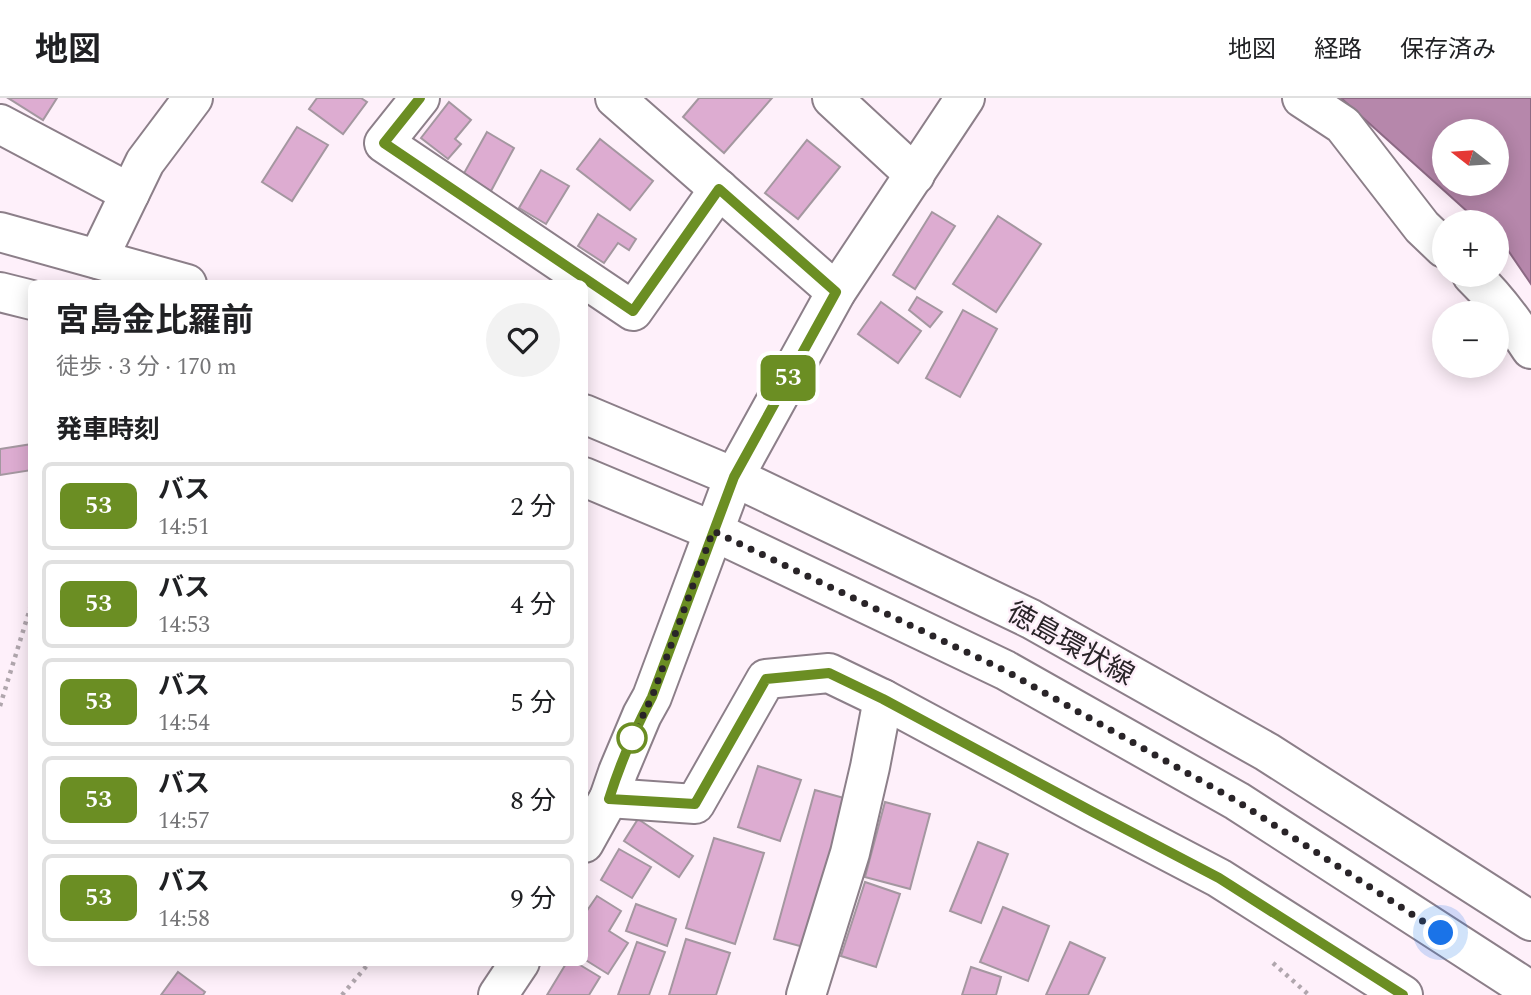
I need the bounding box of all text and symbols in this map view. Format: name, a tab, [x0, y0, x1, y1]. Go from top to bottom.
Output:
text: 地図	[35, 25, 101, 75]
text: 地図	[1228, 32, 1276, 68]
text: 経路	[1314, 32, 1362, 68]
text: 保存済み	[1400, 32, 1496, 68]
north arrow	[1432, 119, 1508, 196]
map controls	[1432, 119, 1509, 378]
button: +	[1432, 210, 1509, 287]
text: 宮島金比羅前	[56, 296, 254, 346]
button: −	[1432, 301, 1509, 378]
button: heart	[486, 303, 560, 377]
text: 徒歩 · 3 分 · 170 m	[56, 350, 237, 385]
line badge: 53	[756, 355, 820, 401]
text: 53	[775, 360, 801, 396]
text: 発車時刻	[56, 410, 160, 450]
text: バス	[158, 470, 210, 510]
text: 2 分	[510, 487, 556, 527]
text: 53	[85, 488, 112, 524]
text: 14:51	[158, 510, 210, 545]
text: バス	[158, 568, 210, 608]
text: 4 分	[510, 585, 556, 625]
text: 53	[85, 586, 112, 622]
street label: 徳島環状線	[999, 592, 1142, 697]
text: 14:53	[158, 608, 210, 643]
text: バス	[158, 666, 210, 706]
text: 5 分	[510, 683, 556, 723]
text: 53	[85, 684, 112, 720]
text: 14:54	[158, 706, 210, 741]
unlabelled marker	[617, 723, 647, 753]
text: バス	[158, 764, 210, 804]
text: 8 分	[510, 781, 556, 821]
text: 53	[85, 782, 112, 818]
text: 14:57	[158, 804, 210, 839]
text: バス	[158, 862, 210, 902]
text: 9 分	[510, 879, 556, 919]
text: 53	[85, 880, 112, 916]
text: 14:58	[158, 902, 210, 937]
your location	[1423, 915, 1458, 950]

